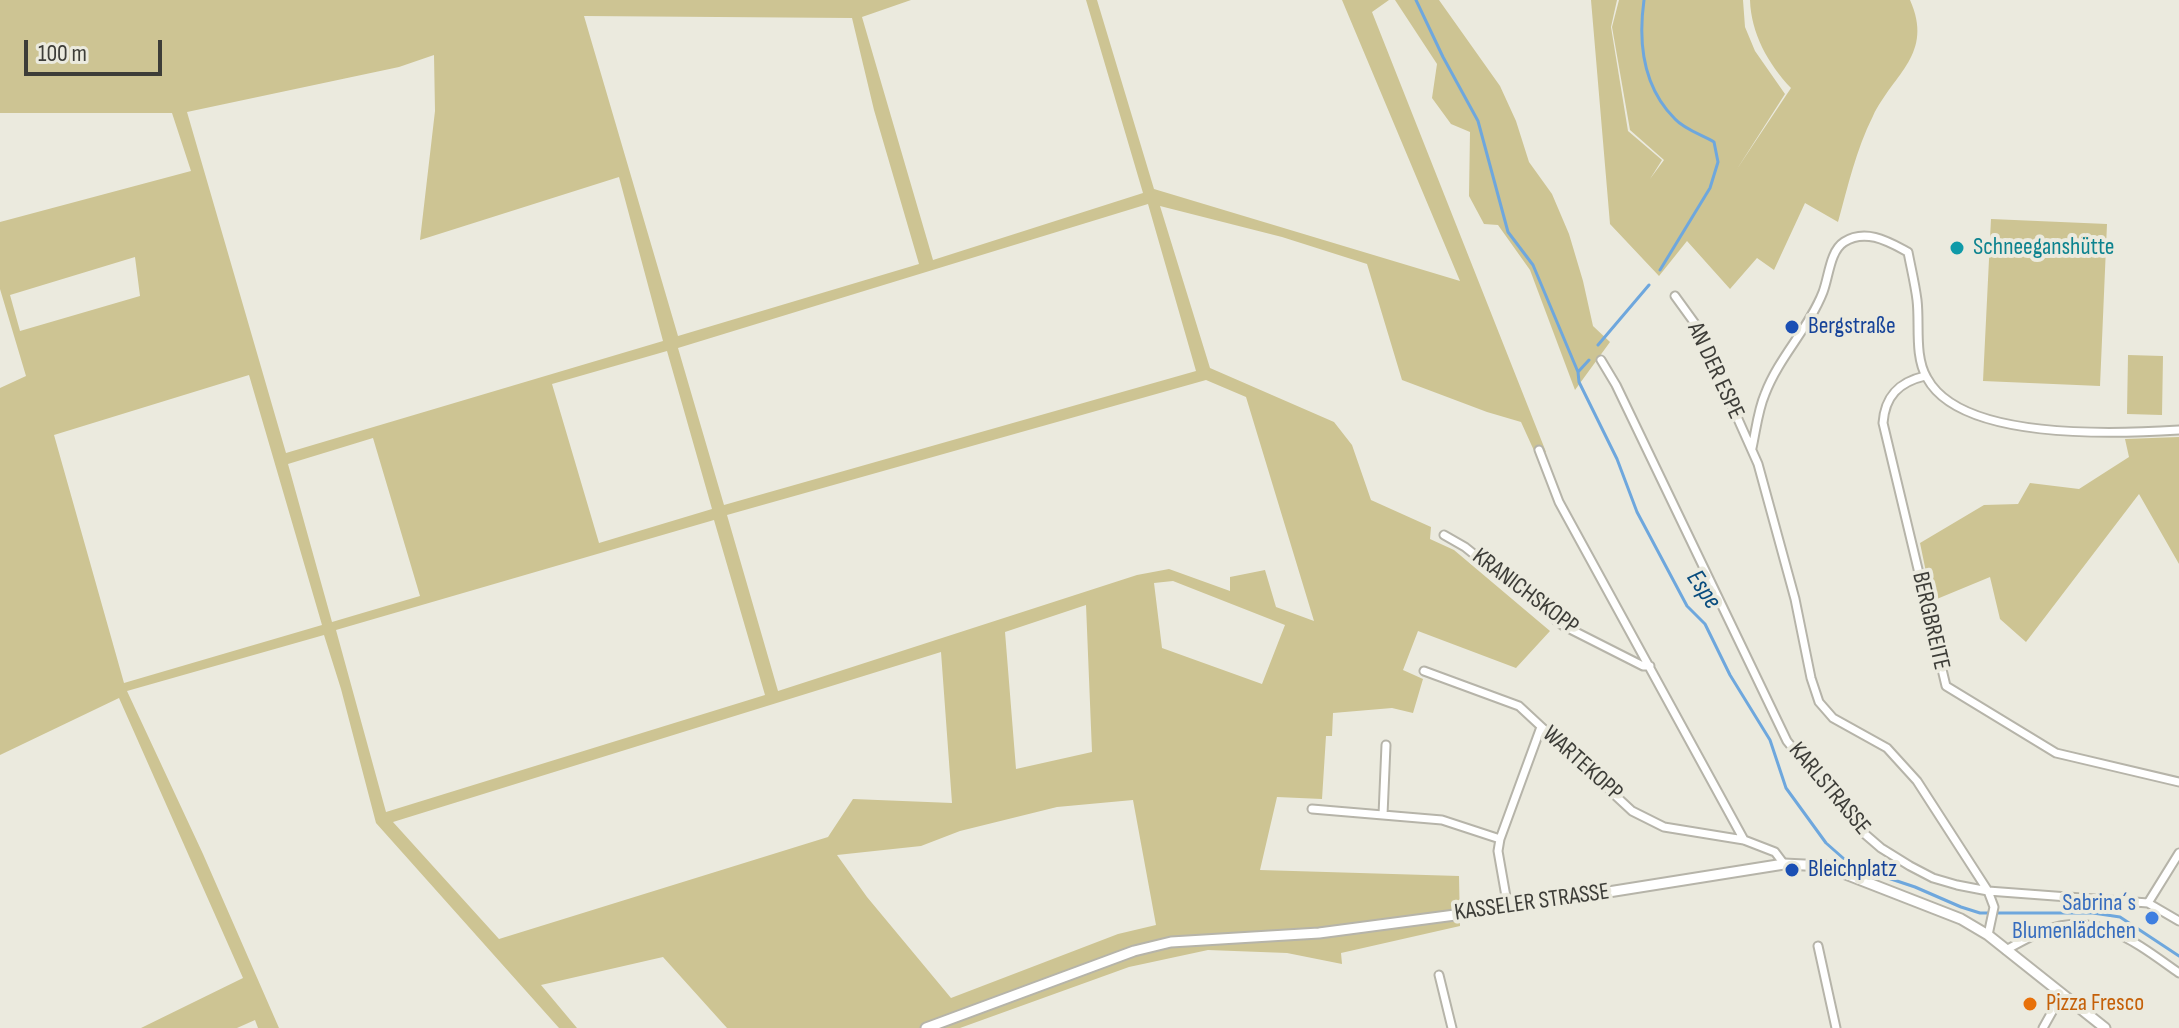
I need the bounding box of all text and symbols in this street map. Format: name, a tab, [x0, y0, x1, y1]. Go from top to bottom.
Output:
scale bar	[28, 24, 166, 74]
text: 100 m	[38, 39, 87, 68]
place label: Schneeganshütte	[1973, 234, 2114, 262]
marker: Schneeganshütte	[1948, 239, 1966, 257]
place label: Bergstraße	[1808, 313, 1896, 341]
street label: AN DER ESPE	[1680, 318, 1750, 424]
marker: Bergstraße	[1783, 318, 1801, 336]
street label: KRANICHSKOPP	[1466, 543, 1584, 641]
water label: Espe	[1679, 565, 1727, 615]
street label: BERGBREITE	[1905, 569, 1955, 673]
street label: WARTEKOPP	[1536, 720, 1628, 808]
street label: KARLSTRASSE	[1782, 737, 1876, 841]
place label: Bleichplatz	[1808, 856, 1897, 884]
marker: Bleichplatz	[1783, 861, 1801, 879]
street label: KASSELER STRASSE	[1453, 878, 1611, 928]
place label: Sabrina´s Blumenlädchen	[2012, 890, 2136, 946]
marker: Sabrina´s Blumenlädchen	[2143, 909, 2161, 927]
place label: Pizza Fresco	[2046, 990, 2144, 1018]
marker: Pizza Fresco	[2021, 995, 2039, 1013]

